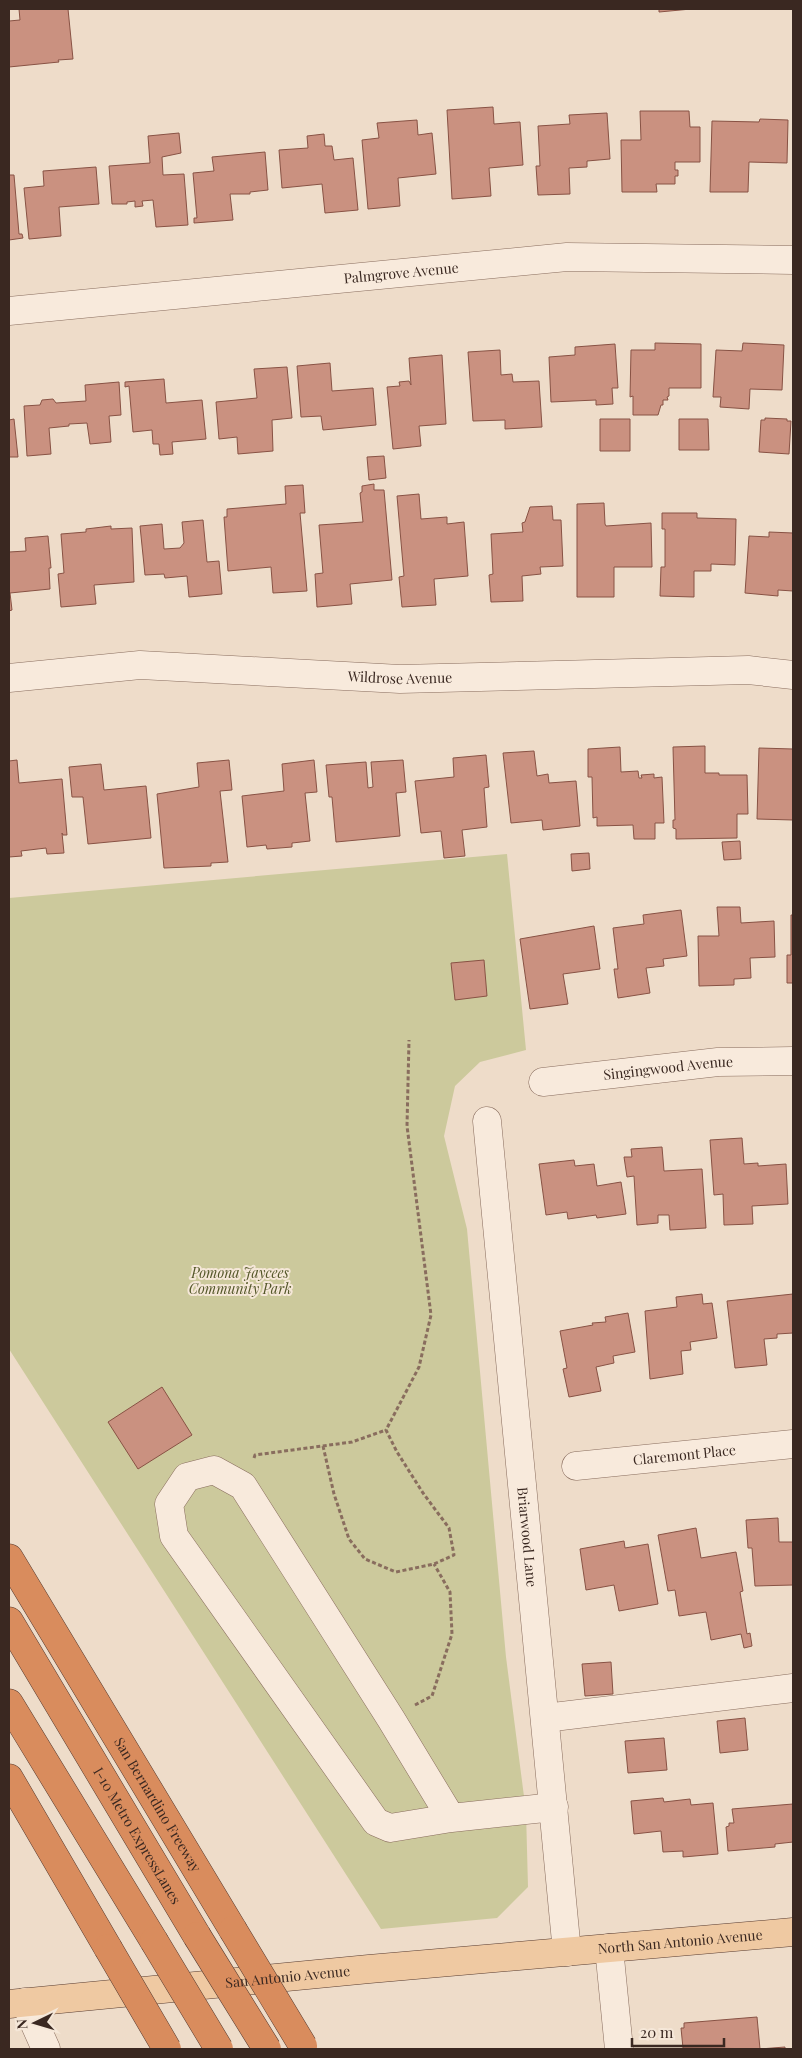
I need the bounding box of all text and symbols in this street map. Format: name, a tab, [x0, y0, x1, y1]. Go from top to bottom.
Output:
street label: Palmgrove Avenue	[343, 258, 459, 288]
street label: Wildrose Avenue	[346, 666, 453, 688]
street label: Singingwood Avenue	[602, 1052, 733, 1084]
park label: Pomona Jaycees Community Park	[189, 1263, 291, 1298]
street label: Claremont Place	[632, 1440, 737, 1469]
street label: Briarwood Lane	[513, 1486, 542, 1588]
street label: San Bernardino Freeway	[110, 1733, 206, 1875]
street label: I-10 Metro ExpressLanes	[89, 1764, 186, 1907]
street label: North San Antonio Avenue	[597, 1925, 763, 1958]
street label: San Antonio Avenue	[224, 1961, 351, 1992]
north arrow	[10, 1998, 60, 2048]
scale bar	[632, 2016, 724, 2048]
text: N	[12, 2018, 31, 2030]
text: 20 m	[640, 2022, 674, 2042]

